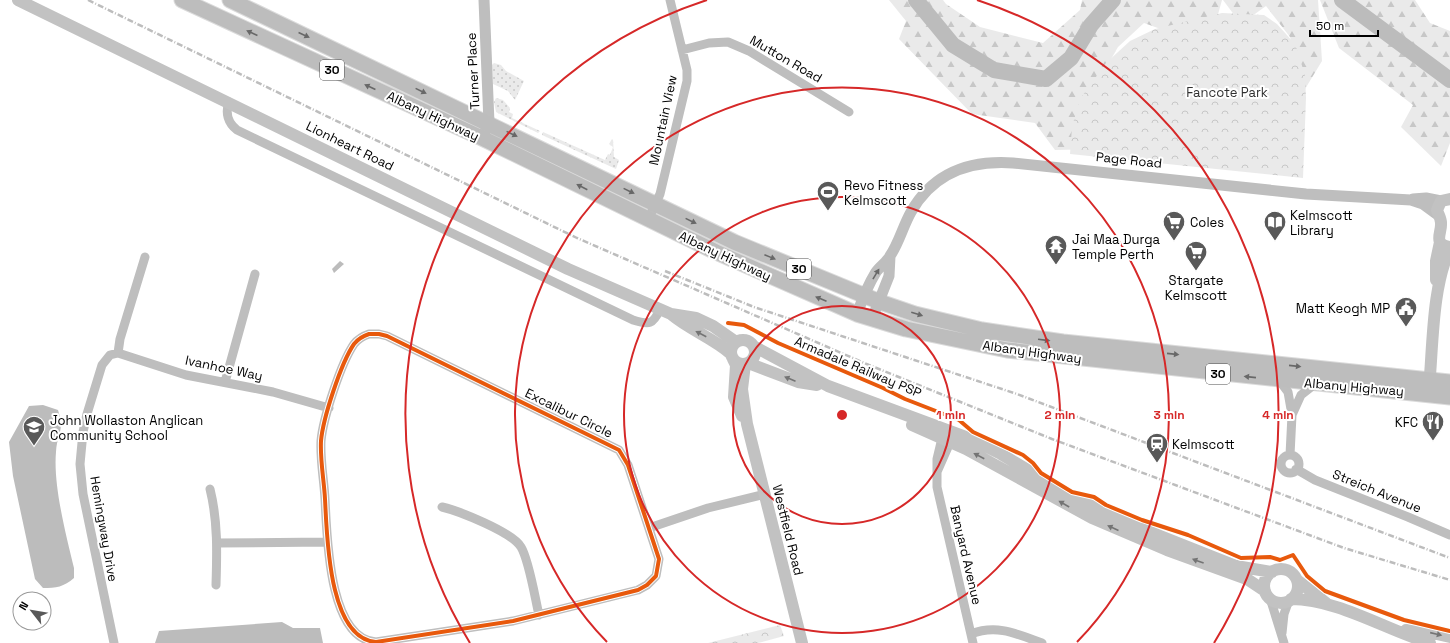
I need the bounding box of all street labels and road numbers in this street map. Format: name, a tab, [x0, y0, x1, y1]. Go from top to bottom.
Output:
street label: Mutton Road	[747, 31, 825, 87]
street label: Turner Place	[462, 32, 484, 110]
road number: 30	[320, 60, 344, 80]
street label: Mountain View	[645, 73, 681, 167]
street label: Albany Highway	[384, 87, 482, 145]
street label: Lionheart Road	[303, 117, 397, 175]
street label: Page Road	[1095, 148, 1163, 172]
street label: Albany Highway	[676, 227, 774, 285]
road number: 30	[787, 259, 811, 279]
street label: Armadale Railway PSP	[792, 333, 924, 402]
street label: Albany Highway	[981, 337, 1083, 367]
street label: Ivanhoe Way	[184, 351, 264, 385]
road number: 30	[1206, 364, 1230, 384]
street label: Albany Highway	[1303, 374, 1405, 400]
street label: Excalibur Circle	[522, 384, 616, 442]
street label: Streich Avenue	[1330, 465, 1424, 517]
street label: Hemingway Drive	[86, 475, 122, 583]
street label: Westfield Road	[769, 483, 807, 577]
street label: Banyard Avenue	[946, 504, 986, 606]

